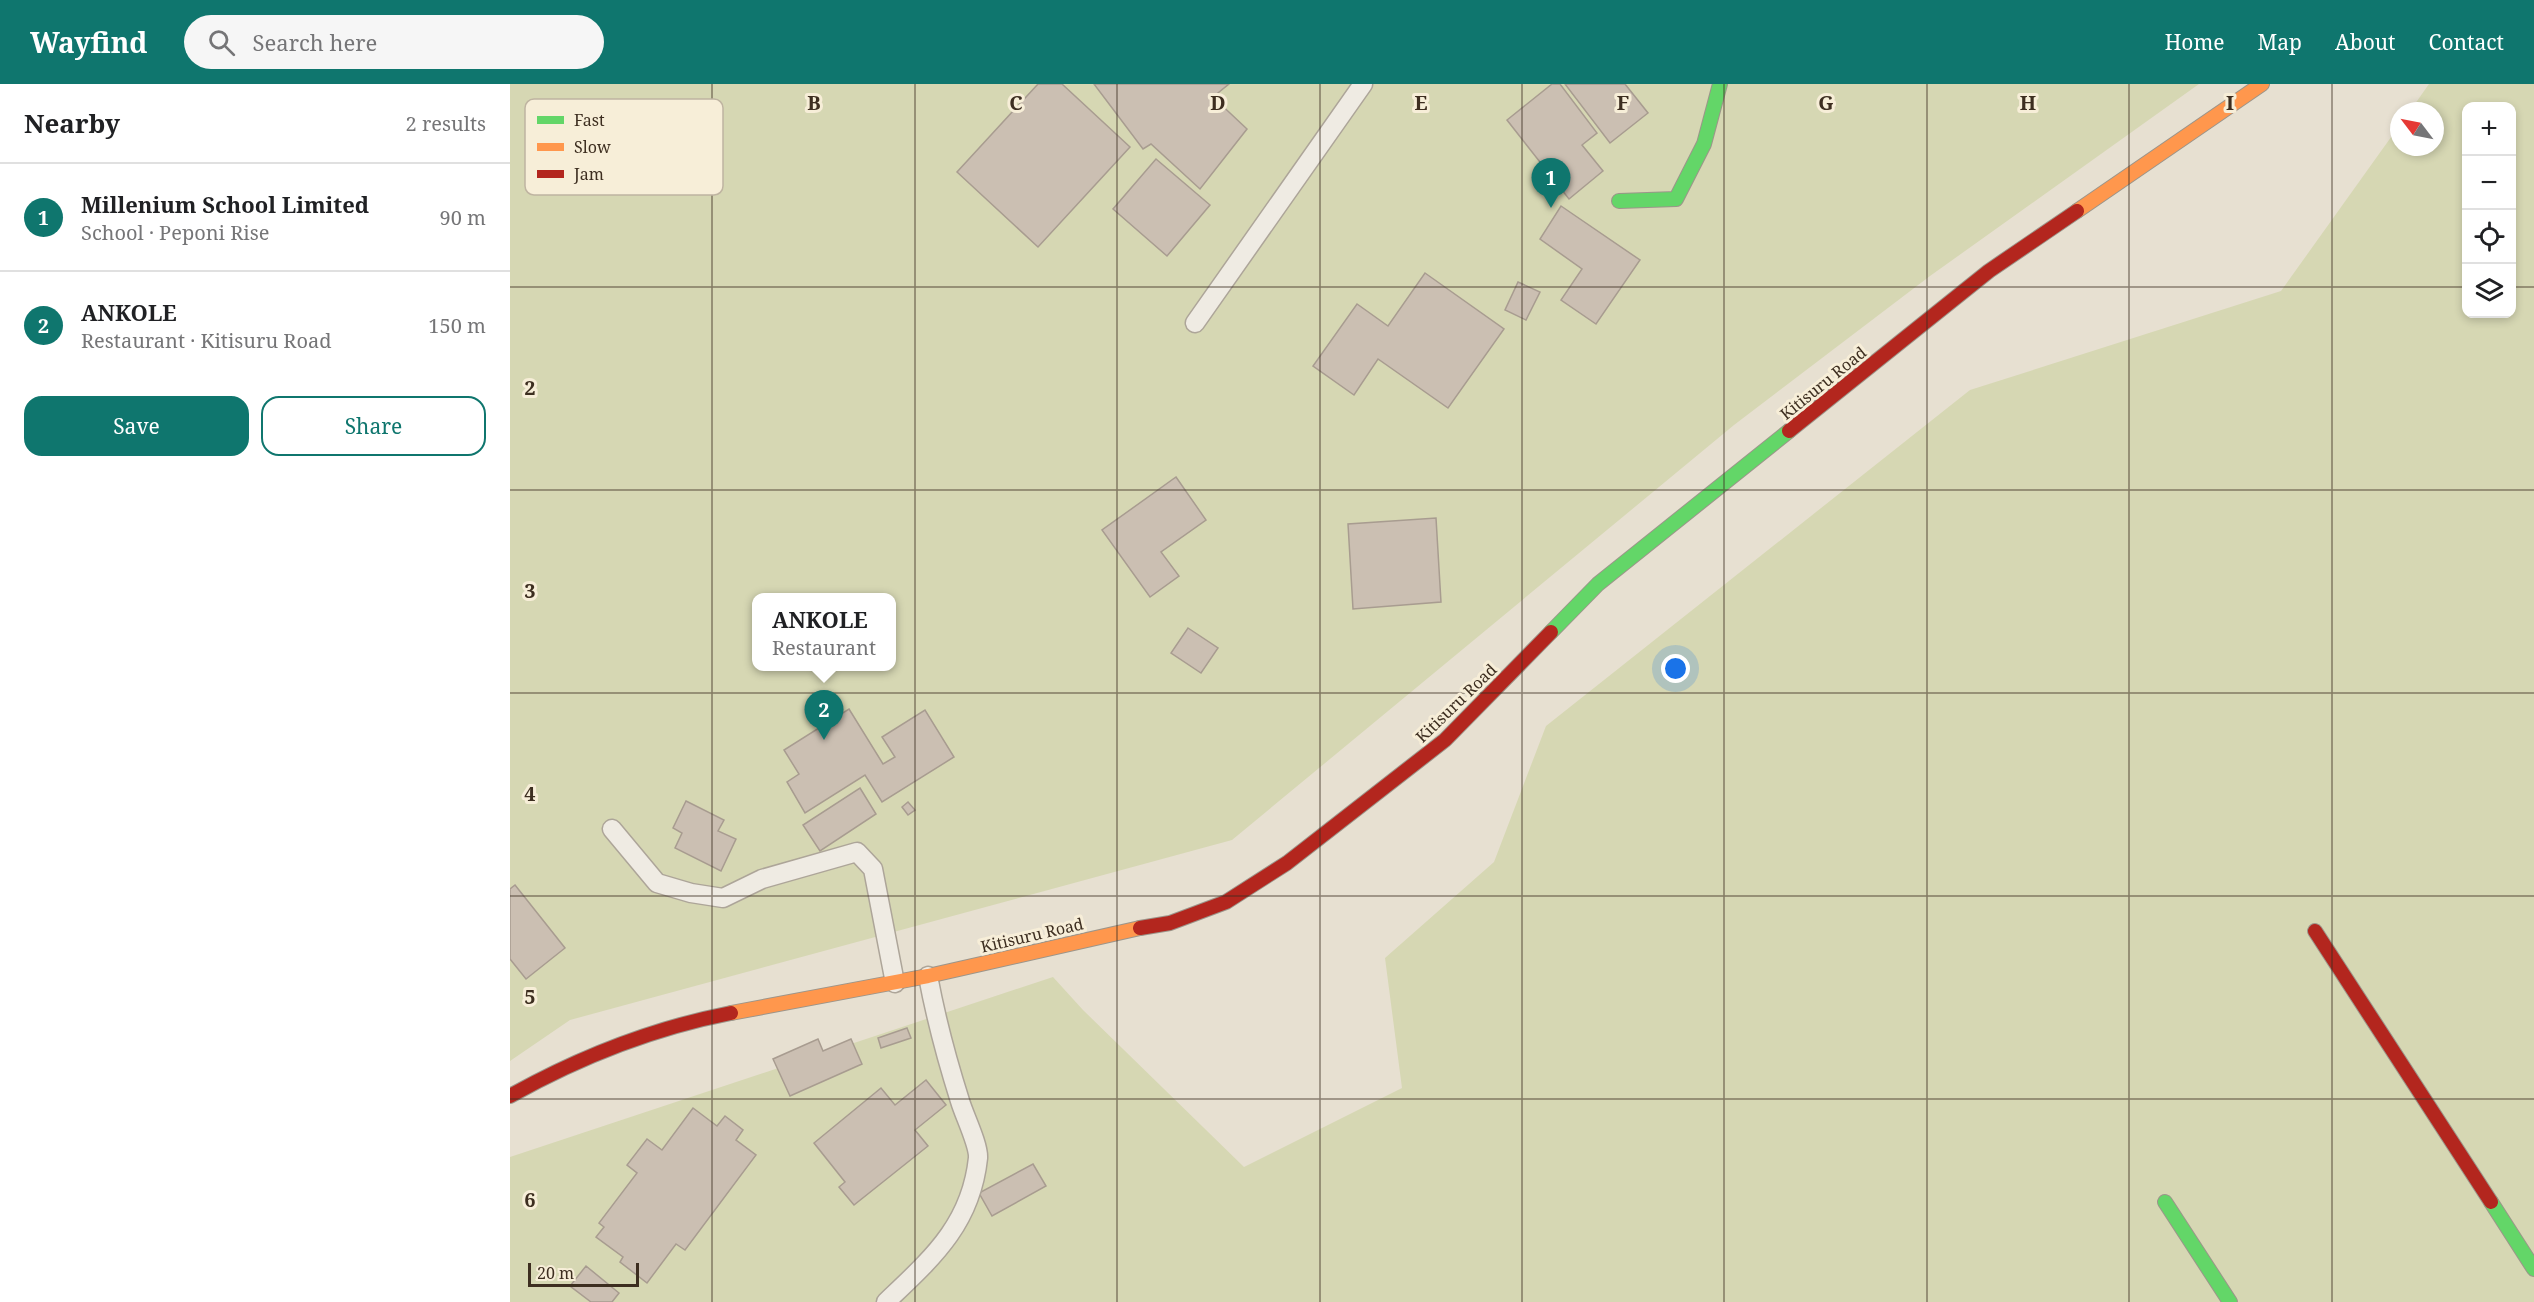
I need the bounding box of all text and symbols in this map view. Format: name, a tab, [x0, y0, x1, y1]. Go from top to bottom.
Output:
search box	[184, 15, 604, 69]
text: Wayfind	[30, 23, 148, 61]
icon: search	[205, 26, 238, 59]
text: Search here	[253, 27, 377, 57]
text: Home	[2165, 28, 2225, 56]
text: Map	[2258, 28, 2302, 56]
text: About	[2335, 28, 2396, 56]
text: Contact	[2429, 28, 2504, 56]
text: B	[807, 89, 821, 116]
text: C	[1009, 89, 1023, 116]
text: D	[1210, 89, 1226, 116]
text: E	[1414, 89, 1428, 116]
text: F	[1617, 89, 1629, 116]
text: G	[1818, 89, 1834, 116]
text: H	[2020, 89, 2036, 116]
text: I	[2226, 89, 2234, 116]
legend	[525, 99, 723, 195]
north arrow	[2390, 102, 2444, 156]
map controls	[2462, 102, 2516, 318]
button: +	[2462, 102, 2516, 156]
text: Nearby	[24, 105, 120, 141]
text: Fast	[574, 109, 605, 131]
text: 2 results	[406, 110, 486, 137]
text: Slow	[574, 136, 611, 158]
button: −	[2462, 156, 2516, 210]
pin: 1	[1532, 158, 1570, 208]
text: Jam	[573, 163, 604, 185]
text: Millenium School Limited	[81, 189, 369, 219]
text: 1	[38, 204, 49, 231]
text: 90 m	[440, 204, 486, 231]
button: locate	[2462, 210, 2516, 264]
text: School · Peponi Rise	[81, 219, 269, 246]
button: layers	[2462, 264, 2516, 318]
text: ANKOLE	[81, 297, 177, 327]
text: 2	[38, 312, 49, 339]
text: 150 m	[428, 312, 486, 339]
text: Restaurant · Kitisuru Road	[81, 327, 332, 354]
street label: Kitisuru Road	[1775, 341, 1871, 425]
text: 2	[524, 374, 536, 401]
button: Save	[24, 396, 249, 456]
button: Share	[261, 396, 486, 456]
text: 3	[524, 577, 536, 604]
popup	[752, 593, 896, 671]
text: ANKOLE	[772, 604, 868, 634]
text: Restaurant	[772, 634, 876, 661]
your location	[1661, 654, 1690, 683]
street label: Kitisuru Road	[1411, 659, 1501, 747]
pin: 2	[804, 690, 844, 740]
text: 4	[524, 780, 536, 807]
street label: Kitisuru Road	[978, 912, 1086, 958]
text: 5	[524, 983, 536, 1010]
text: 6	[524, 1186, 536, 1213]
scale bar	[528, 1260, 639, 1288]
text: 20 m	[537, 1262, 574, 1284]

